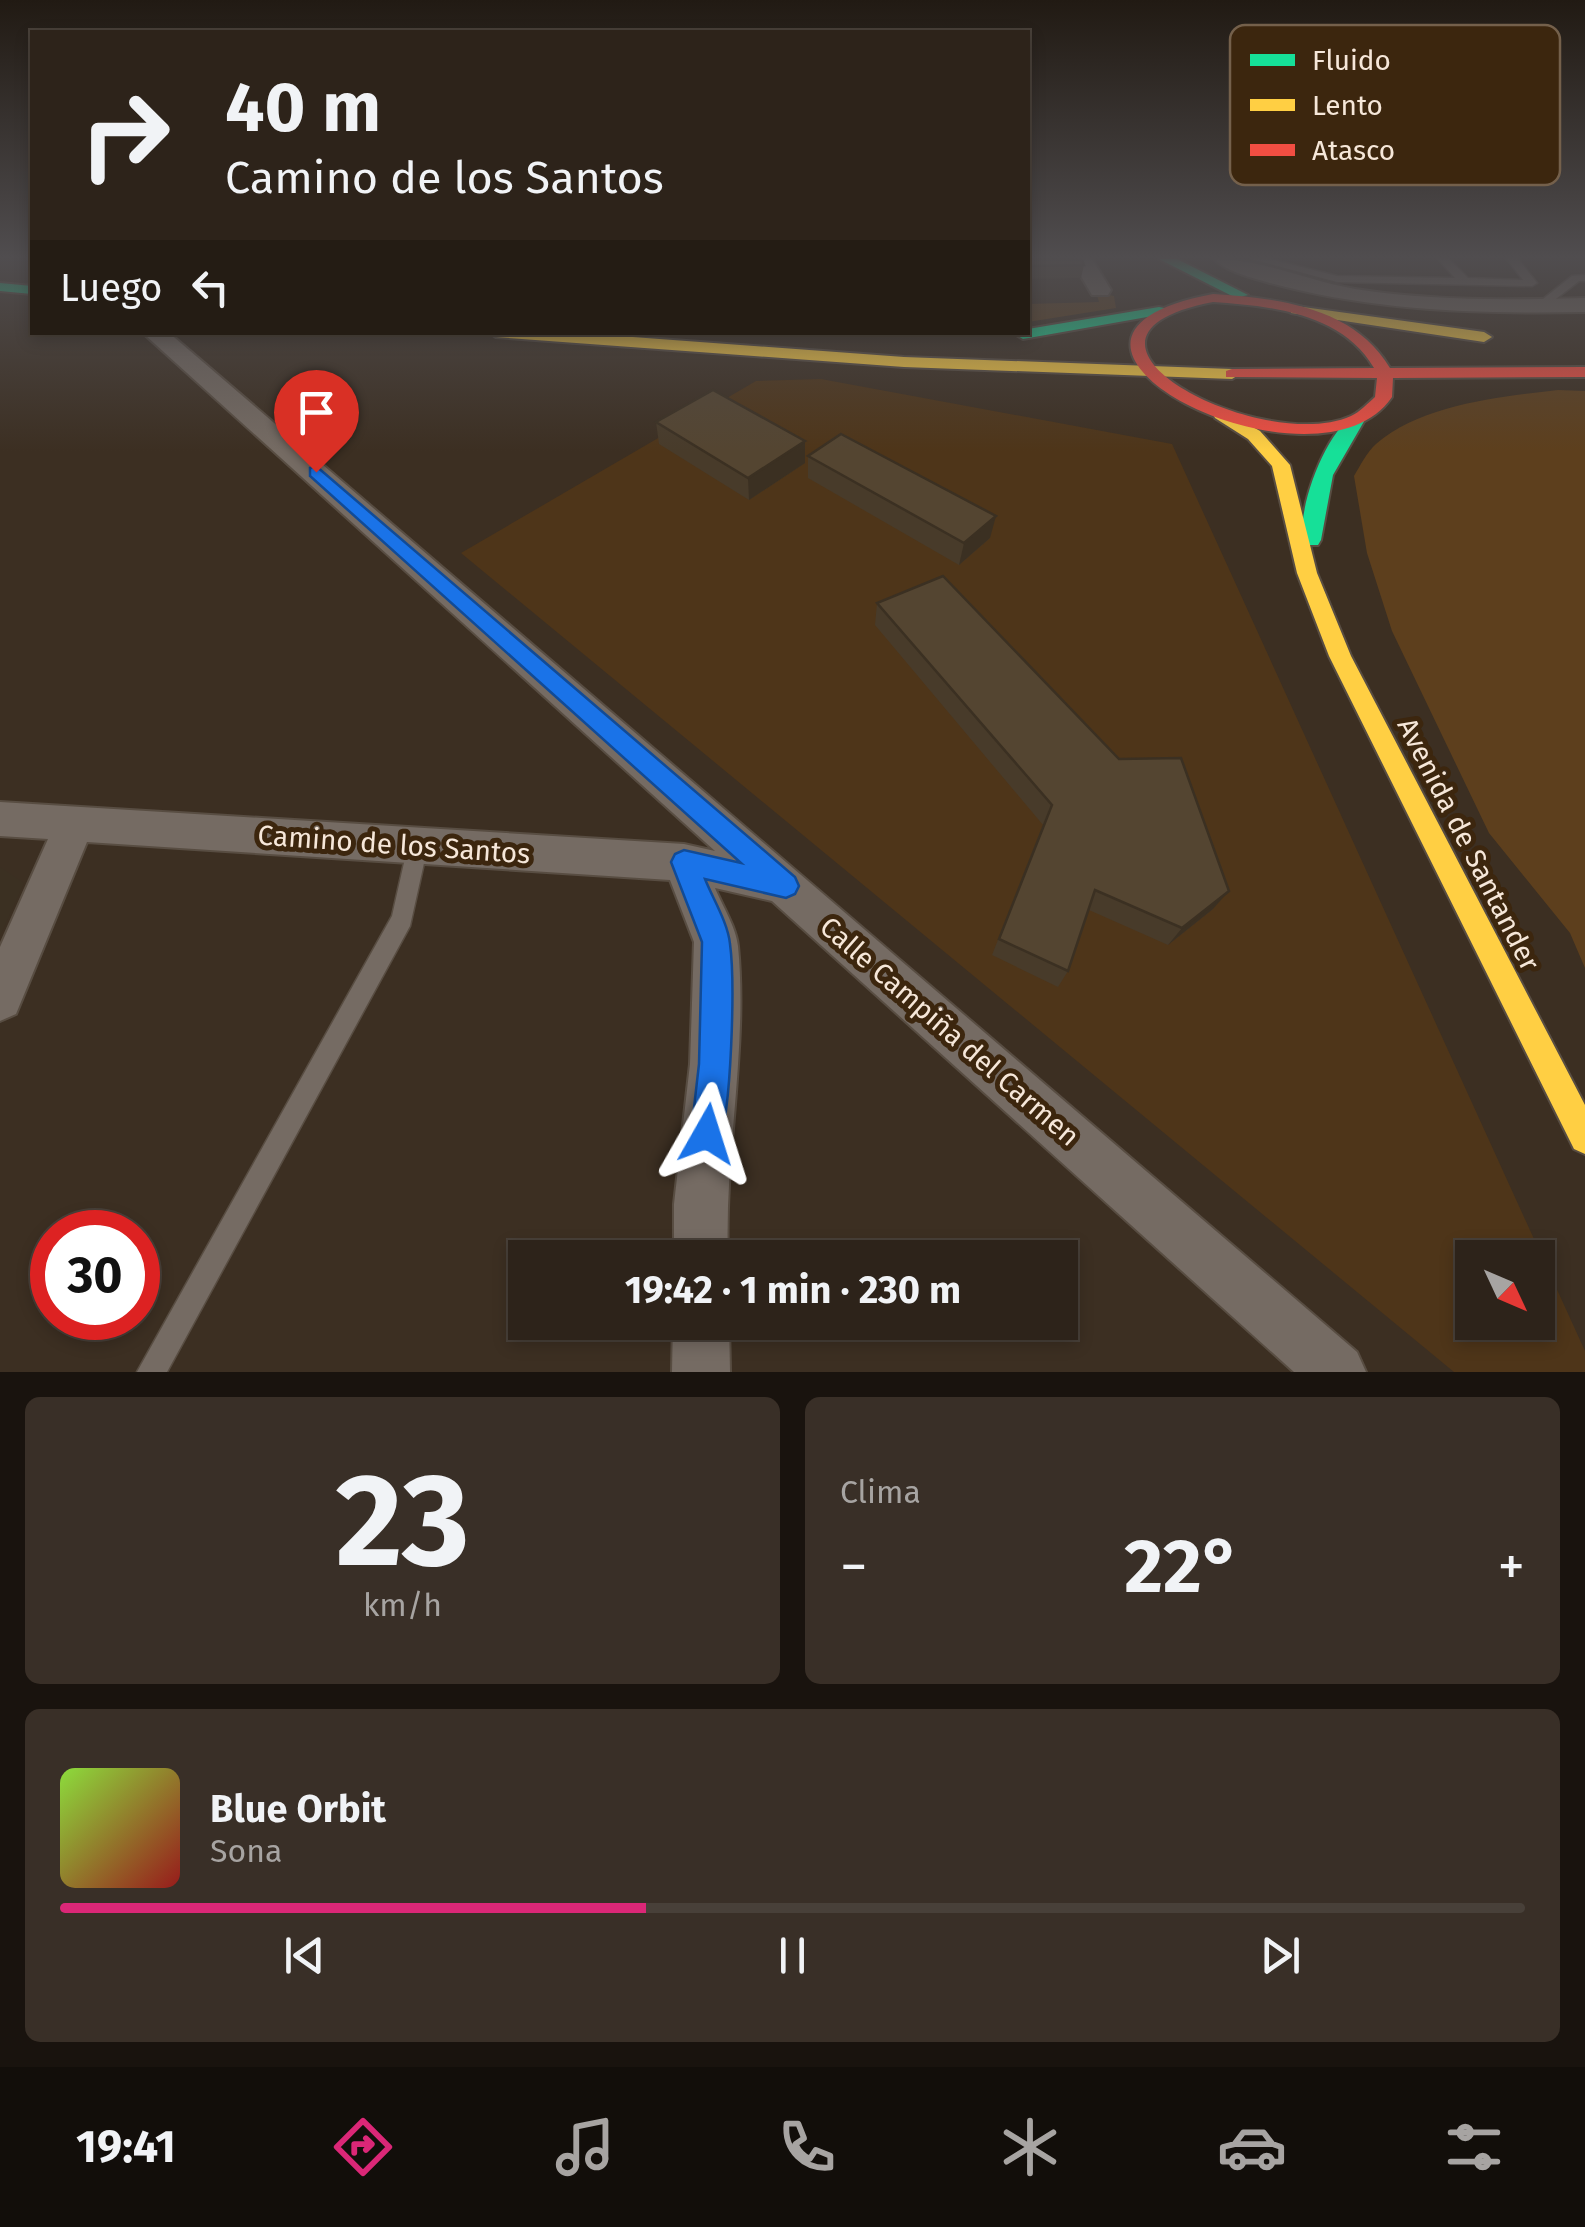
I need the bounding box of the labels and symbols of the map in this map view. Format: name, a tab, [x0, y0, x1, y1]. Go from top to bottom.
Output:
legend	[1230, 25, 1560, 185]
text: Fluido	[1312, 44, 1391, 77]
text: Lento	[1312, 89, 1383, 122]
text: Atasco	[1312, 134, 1395, 167]
pin	[274, 370, 359, 473]
street label: Avenida de Santander	[1390, 712, 1547, 976]
street label: Camino de los Santos	[257, 819, 531, 870]
street label: Calle Campiña del Carmen	[813, 910, 1086, 1153]
position arrow	[655, 1082, 759, 1186]
speed limit sign: 30	[30, 1210, 160, 1340]
north arrow	[1455, 1240, 1555, 1340]

